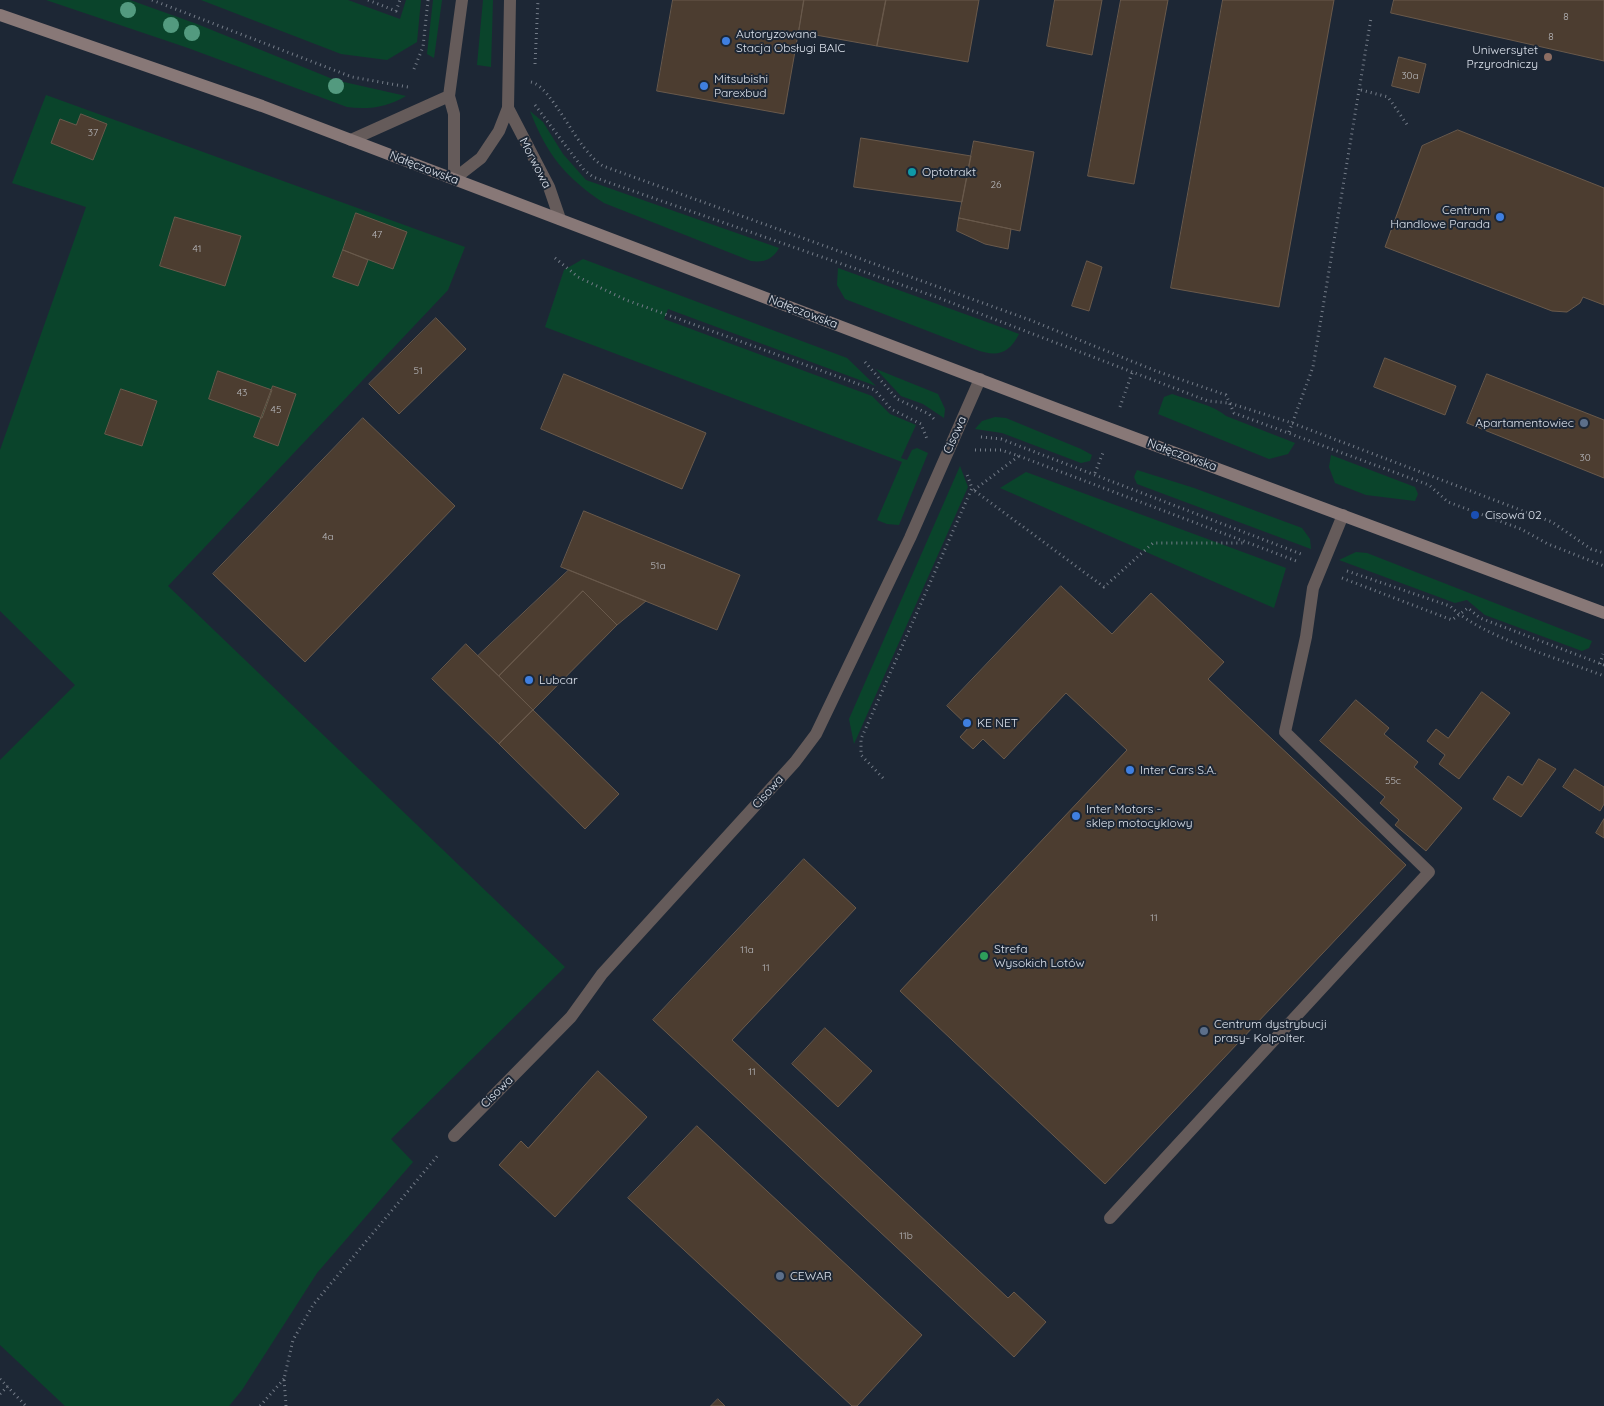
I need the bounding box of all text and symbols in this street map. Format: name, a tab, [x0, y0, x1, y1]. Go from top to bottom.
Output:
house number: 8	[1563, 11, 1569, 23]
place label: Autoryzowana Stacja Obsługi BAIC	[736, 27, 845, 55]
house number: 8	[1548, 31, 1554, 43]
marker: Autoryzowana Stacja Obsługi BAIC	[720, 35, 732, 47]
place label: Uniwersytet Przyrodniczy	[1467, 43, 1538, 71]
marker: Uniwersytet Przyrodniczy	[1542, 51, 1554, 63]
house number: 30a	[1401, 70, 1419, 82]
place label: Mitsubishi Parexbud	[714, 72, 768, 100]
marker: Mitsubishi Parexbud	[698, 80, 710, 92]
house number: 37	[88, 127, 98, 139]
street label: Morwowa	[516, 135, 554, 191]
street label: Nałęczowska	[387, 148, 461, 188]
place label: Optotrakt	[922, 165, 976, 179]
marker: Optotrakt	[906, 166, 918, 178]
house number: 26	[991, 179, 1001, 191]
place label: Centrum Handlowe Parada	[1390, 203, 1490, 231]
marker: Centrum Handlowe Parada	[1494, 211, 1506, 223]
house number: 47	[372, 229, 382, 241]
house number: 41	[193, 243, 201, 255]
street label: Nałęczowska	[766, 292, 840, 332]
house number: 51	[413, 365, 423, 377]
house number: 43	[237, 387, 247, 399]
house number: 45	[271, 404, 281, 416]
street label: Cisowa	[940, 414, 970, 456]
place label: Apartamentowiec	[1475, 416, 1574, 430]
marker: Apartamentowiec	[1578, 417, 1590, 429]
street label: Nałęczowska	[1145, 436, 1219, 474]
house number: 30	[1579, 452, 1591, 464]
place label: Cisowa 02	[1485, 508, 1542, 522]
marker: Cisowa 02	[1469, 509, 1481, 521]
house number: 4a	[322, 531, 334, 543]
house number: 51a	[650, 560, 666, 572]
place label: Lubcar	[539, 673, 578, 687]
marker: Lubcar	[523, 674, 535, 686]
place label: KE NET	[977, 716, 1018, 730]
marker: KE NET	[961, 717, 973, 729]
place label: Inter Cars S.A.	[1140, 763, 1216, 777]
marker: Inter Cars S.A.	[1124, 764, 1136, 776]
street label: Cisowa	[749, 772, 787, 812]
house number: 55c	[1385, 775, 1401, 787]
place label: Inter Motors - sklep motocyklowy	[1086, 802, 1193, 830]
marker: Inter Motors - sklep motocyklowy	[1070, 810, 1082, 822]
house number: 11	[1150, 912, 1158, 924]
place label: Strefa Wysokich Lotów	[994, 942, 1084, 970]
house number: 11a	[740, 944, 754, 956]
marker: Strefa Wysokich Lotów	[978, 950, 990, 962]
house number: 11	[762, 962, 770, 974]
place label: Centrum dystrybucji prasy- Kolpolter.	[1214, 1017, 1327, 1045]
marker: Centrum dystrybucji prasy- Kolpolter.	[1198, 1025, 1210, 1037]
house number: 11	[748, 1066, 756, 1078]
street label: Cisowa	[478, 1073, 516, 1111]
house number: 11b	[899, 1230, 913, 1242]
place label: CEWAR	[790, 1269, 832, 1283]
marker: CEWAR	[774, 1270, 786, 1282]

